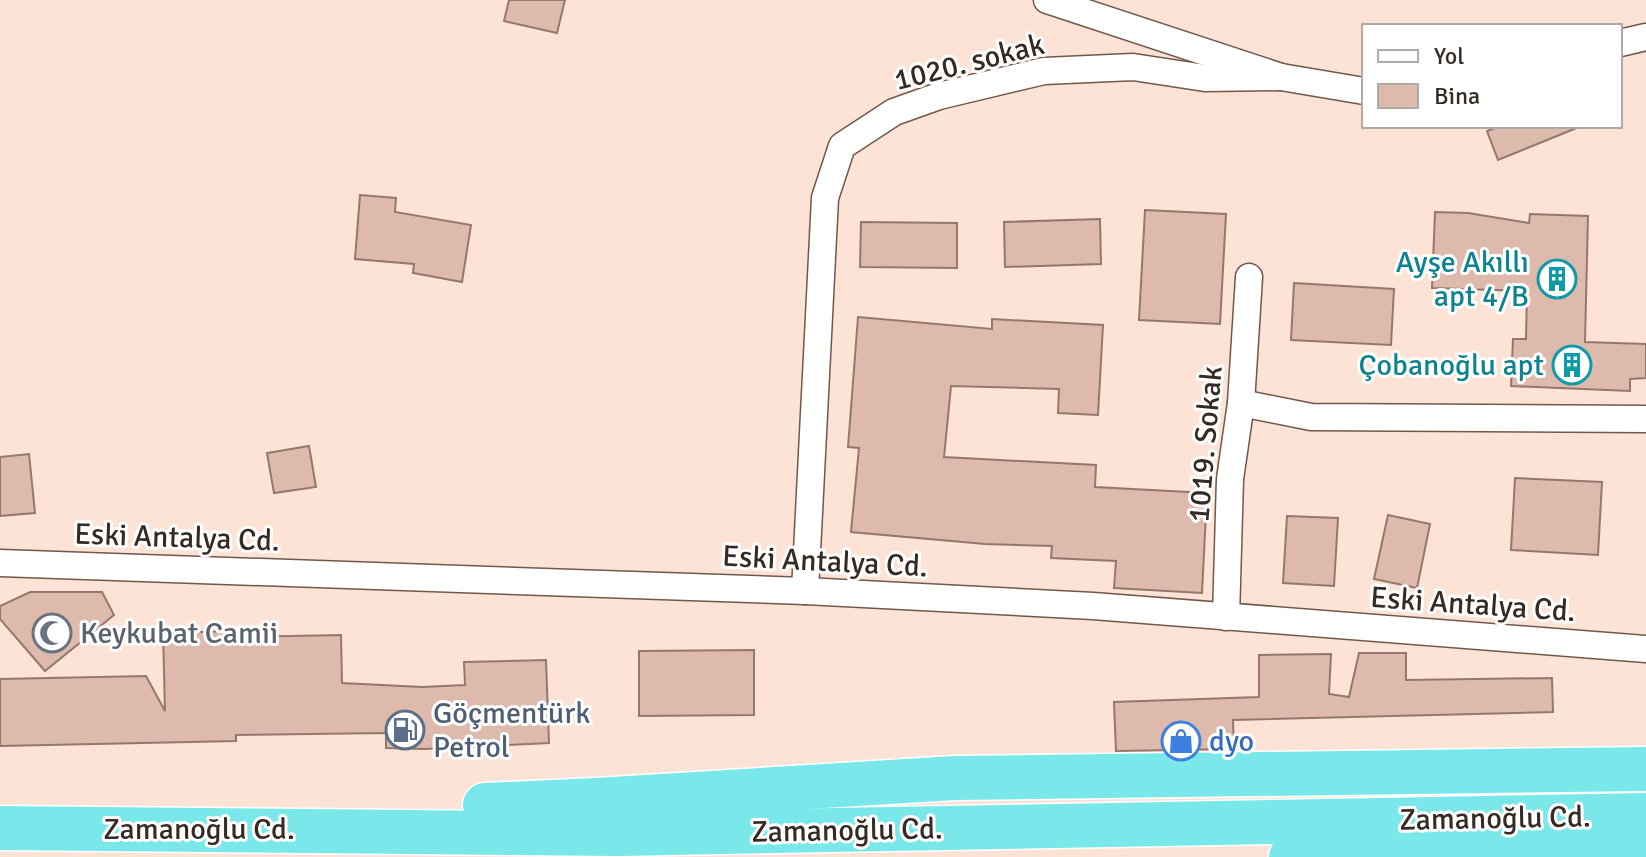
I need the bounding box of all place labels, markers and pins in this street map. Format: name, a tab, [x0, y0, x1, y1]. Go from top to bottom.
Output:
place label: Ayşe Akıllı apt 4/B	[1396, 244, 1529, 315]
building icon: Ayşe Akıllı apt 4/B	[1536, 258, 1578, 300]
building icon: Çobanoğlu apt	[1551, 344, 1593, 386]
place label: Çobanoğlu apt	[1359, 347, 1544, 384]
mosque icon: Keykubat Camii	[31, 612, 73, 654]
place label: Keykubat Camii	[80, 615, 278, 652]
place label: Göçmentürk Petrol	[433, 695, 590, 766]
fuel station icon: Göçmentürk Petrol	[384, 709, 426, 751]
shop icon: dyo	[1160, 720, 1202, 762]
place label: dyo	[1209, 723, 1254, 760]

